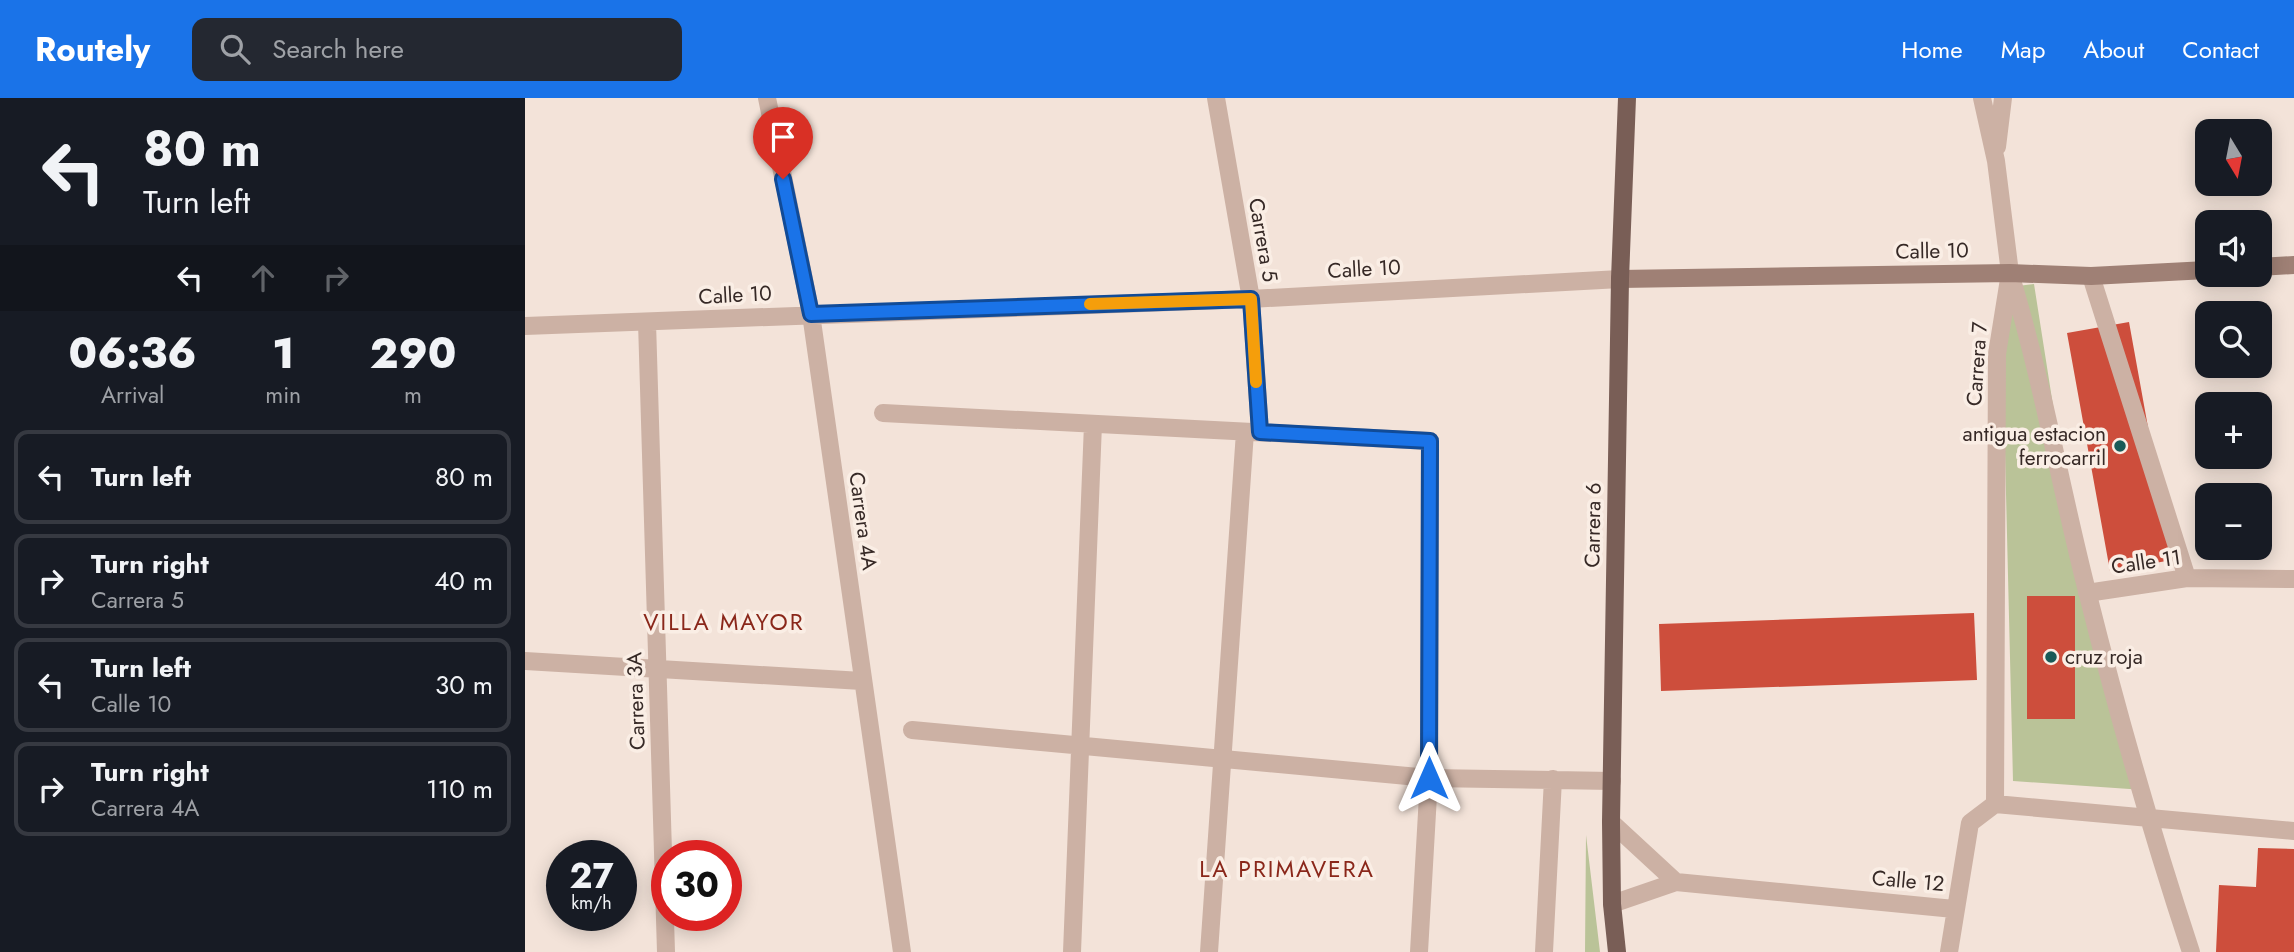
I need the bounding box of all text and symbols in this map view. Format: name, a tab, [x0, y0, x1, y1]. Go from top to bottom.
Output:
search box	[192, 18, 682, 81]
text: Routely	[35, 26, 150, 73]
icon: search	[216, 30, 254, 68]
text: Search here	[272, 30, 404, 68]
text: Home	[1901, 32, 1963, 67]
text: Map	[2001, 32, 2045, 67]
text: About	[2083, 32, 2144, 67]
text: Contact	[2182, 32, 2259, 67]
pin	[753, 107, 813, 179]
text: 80 m	[143, 114, 261, 184]
icon: arrive	[764, 118, 802, 156]
north arrow	[2195, 119, 2271, 196]
map controls	[2195, 119, 2272, 560]
icon: left	[28, 126, 119, 217]
text: Turn left	[143, 179, 250, 225]
street label: Carrera 5	[1241, 196, 1285, 284]
button: sound	[2195, 210, 2272, 287]
street label: Calle 10	[1895, 235, 1969, 267]
street label: Calle 10	[1327, 252, 1401, 286]
icon: left	[171, 259, 209, 297]
icon: ahead	[244, 259, 282, 297]
icon: right	[317, 259, 355, 297]
street label: Calle 10	[698, 278, 772, 312]
button: search	[2195, 301, 2272, 378]
street label: Carrera 7	[1959, 321, 1995, 407]
text: 06:36	[69, 323, 197, 384]
text: 1	[272, 323, 294, 384]
text: 290	[370, 323, 456, 384]
text: Arrival	[101, 378, 164, 412]
text: min	[265, 378, 301, 412]
text: m	[404, 378, 422, 412]
button: +	[2195, 392, 2272, 469]
place label: antigua estacion ferrocarril	[1963, 419, 2106, 473]
marker: antigua estacion ferrocarril	[2112, 438, 2128, 454]
icon: left	[32, 458, 70, 496]
text: Turn left	[91, 458, 191, 496]
text: 80 m	[435, 458, 493, 496]
street label: Carrera 4A	[841, 470, 885, 572]
street label: Carrera 6	[1577, 482, 1609, 568]
button: −	[2195, 483, 2272, 560]
street label: Calle 11	[2109, 542, 2183, 582]
text: Turn right	[91, 545, 209, 583]
icon: right	[32, 562, 70, 600]
text: 40 m	[434, 562, 493, 600]
text: Carrera 5	[91, 583, 184, 617]
district label: VILLA MAYOR	[643, 605, 805, 639]
place label: cruz roja	[2065, 642, 2143, 672]
text: Turn left	[91, 649, 191, 687]
marker: cruz roja	[2043, 649, 2059, 665]
street label: Carrera 3A	[619, 651, 653, 751]
icon: left	[32, 666, 70, 704]
text: 30 m	[435, 666, 493, 704]
text: Calle 10	[91, 687, 171, 721]
position arrow	[1392, 741, 1466, 815]
text: Turn right	[91, 753, 209, 791]
icon: right	[32, 770, 70, 808]
text: 110 m	[426, 770, 493, 808]
text: Carrera 4A	[91, 791, 200, 825]
speed limit sign: 30	[651, 840, 742, 931]
text: 27	[569, 851, 614, 901]
district label: LA PRIMAVERA	[1199, 852, 1375, 886]
street label: Calle 12	[1870, 863, 1946, 899]
text: km/h	[571, 890, 612, 916]

